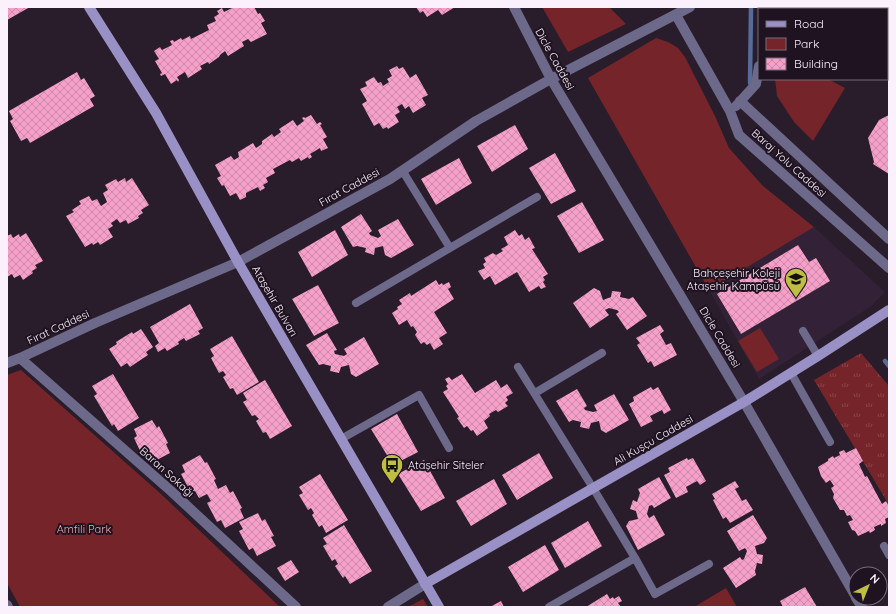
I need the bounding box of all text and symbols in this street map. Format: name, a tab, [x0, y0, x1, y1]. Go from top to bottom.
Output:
legend	[758, 8, 888, 80]
text: Road	[794, 16, 824, 31]
street label: Dicle Caddesi	[532, 26, 578, 92]
text: Park	[794, 36, 819, 51]
text: Building	[794, 56, 838, 71]
street label: Baraj Yolu Caddesi	[749, 126, 829, 200]
street label: Fırat Caddesi	[316, 165, 382, 209]
street label: Ataşehir Bulvarı	[249, 263, 301, 339]
place label: Bahçeşehir Koleji Ataşehir Kampüsü	[687, 266, 780, 293]
school or university icon: Bahçeşehir Koleji Ataşehir Kampüsü	[783, 266, 809, 299]
street label: Dicle Caddesi	[696, 304, 744, 370]
street label: Fırat Caddesi	[25, 306, 91, 348]
street label: Ali Kuşçu Caddesi	[611, 412, 695, 468]
street label: Baran Sokağı	[137, 444, 197, 500]
bus stop icon: Ataşehir Siteler	[379, 452, 405, 485]
place label: Ataşehir Siteler	[408, 458, 485, 472]
park label: Amfili Park	[57, 522, 111, 536]
north arrow	[848, 566, 888, 606]
text: N	[867, 571, 883, 587]

